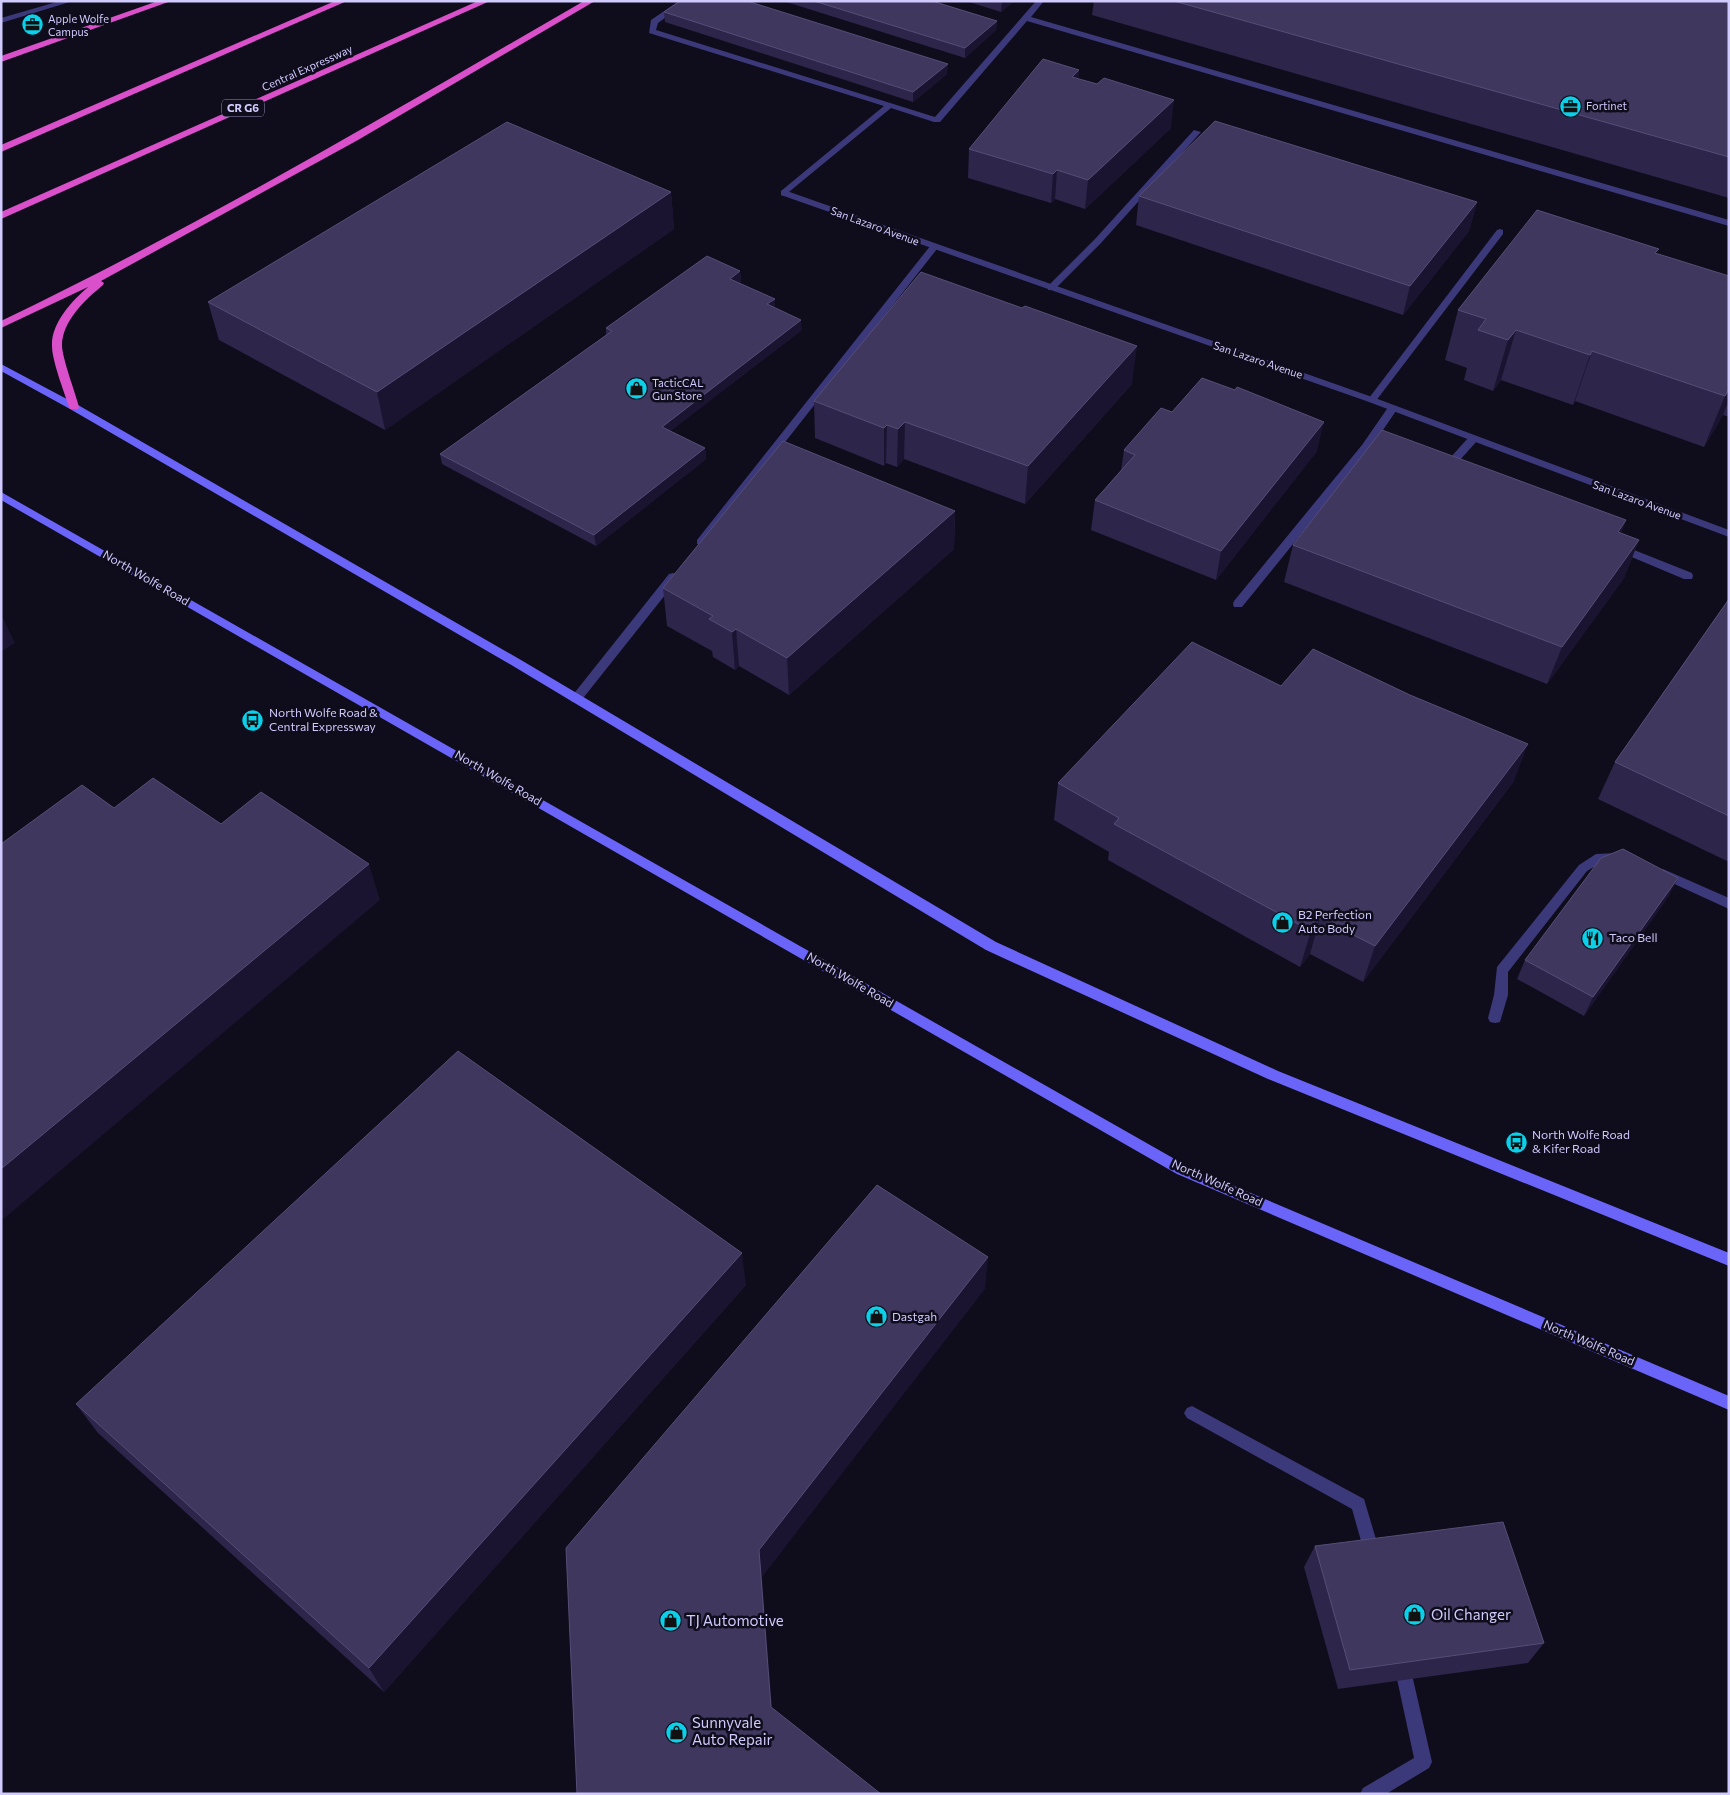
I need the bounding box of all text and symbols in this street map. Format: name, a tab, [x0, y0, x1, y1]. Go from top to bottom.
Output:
place label: Apple Wolfe Campus	[48, 12, 109, 38]
office icon: Apple Wolfe Campus	[20, 13, 44, 37]
street label: Central Expressway	[259, 42, 354, 93]
office icon: Fortinet	[1558, 94, 1582, 118]
place label: Fortinet	[1586, 99, 1627, 112]
road number: CR G6	[222, 100, 264, 116]
street label: San Lazaro Avenue	[829, 203, 921, 248]
street label: San Lazaro Avenue	[1212, 338, 1305, 381]
place label: TacticCAL Gun Store	[652, 376, 704, 402]
shop icon: TacticCAL Gun Store	[624, 377, 648, 401]
street label: San Lazaro Avenue	[1591, 477, 1683, 522]
street label: North Wolfe Road	[101, 547, 192, 608]
place label: North Wolfe Road & Central Expressway	[269, 705, 378, 733]
bus stop icon: North Wolfe Road & Central Expressway	[241, 708, 265, 732]
street label: North Wolfe Road	[453, 747, 544, 808]
place label: B2 Perfection Auto Body	[1298, 907, 1372, 935]
shop icon: B2 Perfection Auto Body	[1270, 910, 1294, 934]
restaurant icon: Taco Bell	[1581, 926, 1605, 950]
place label: Taco Bell	[1609, 930, 1658, 944]
street label: North Wolfe Road	[805, 949, 896, 1010]
place label: North Wolfe Road & Kifer Road	[1532, 1127, 1630, 1155]
bus stop icon: North Wolfe Road & Kifer Road	[1504, 1130, 1528, 1154]
street label: North Wolfe Road	[1170, 1156, 1265, 1208]
shop icon: Dastgah	[864, 1305, 888, 1329]
place label: Dastgah	[892, 1309, 937, 1323]
street label: North Wolfe Road	[1542, 1317, 1637, 1368]
shop icon: Oil Changer	[1403, 1603, 1427, 1627]
place label: Oil Changer	[1431, 1605, 1511, 1623]
shop icon: TJ Automotive	[658, 1609, 682, 1633]
place label: TJ Automotive	[686, 1611, 784, 1629]
place label: Sunnyvale Auto Repair	[692, 1713, 773, 1748]
shop icon: Sunnyvale Auto Repair	[664, 1720, 688, 1744]

